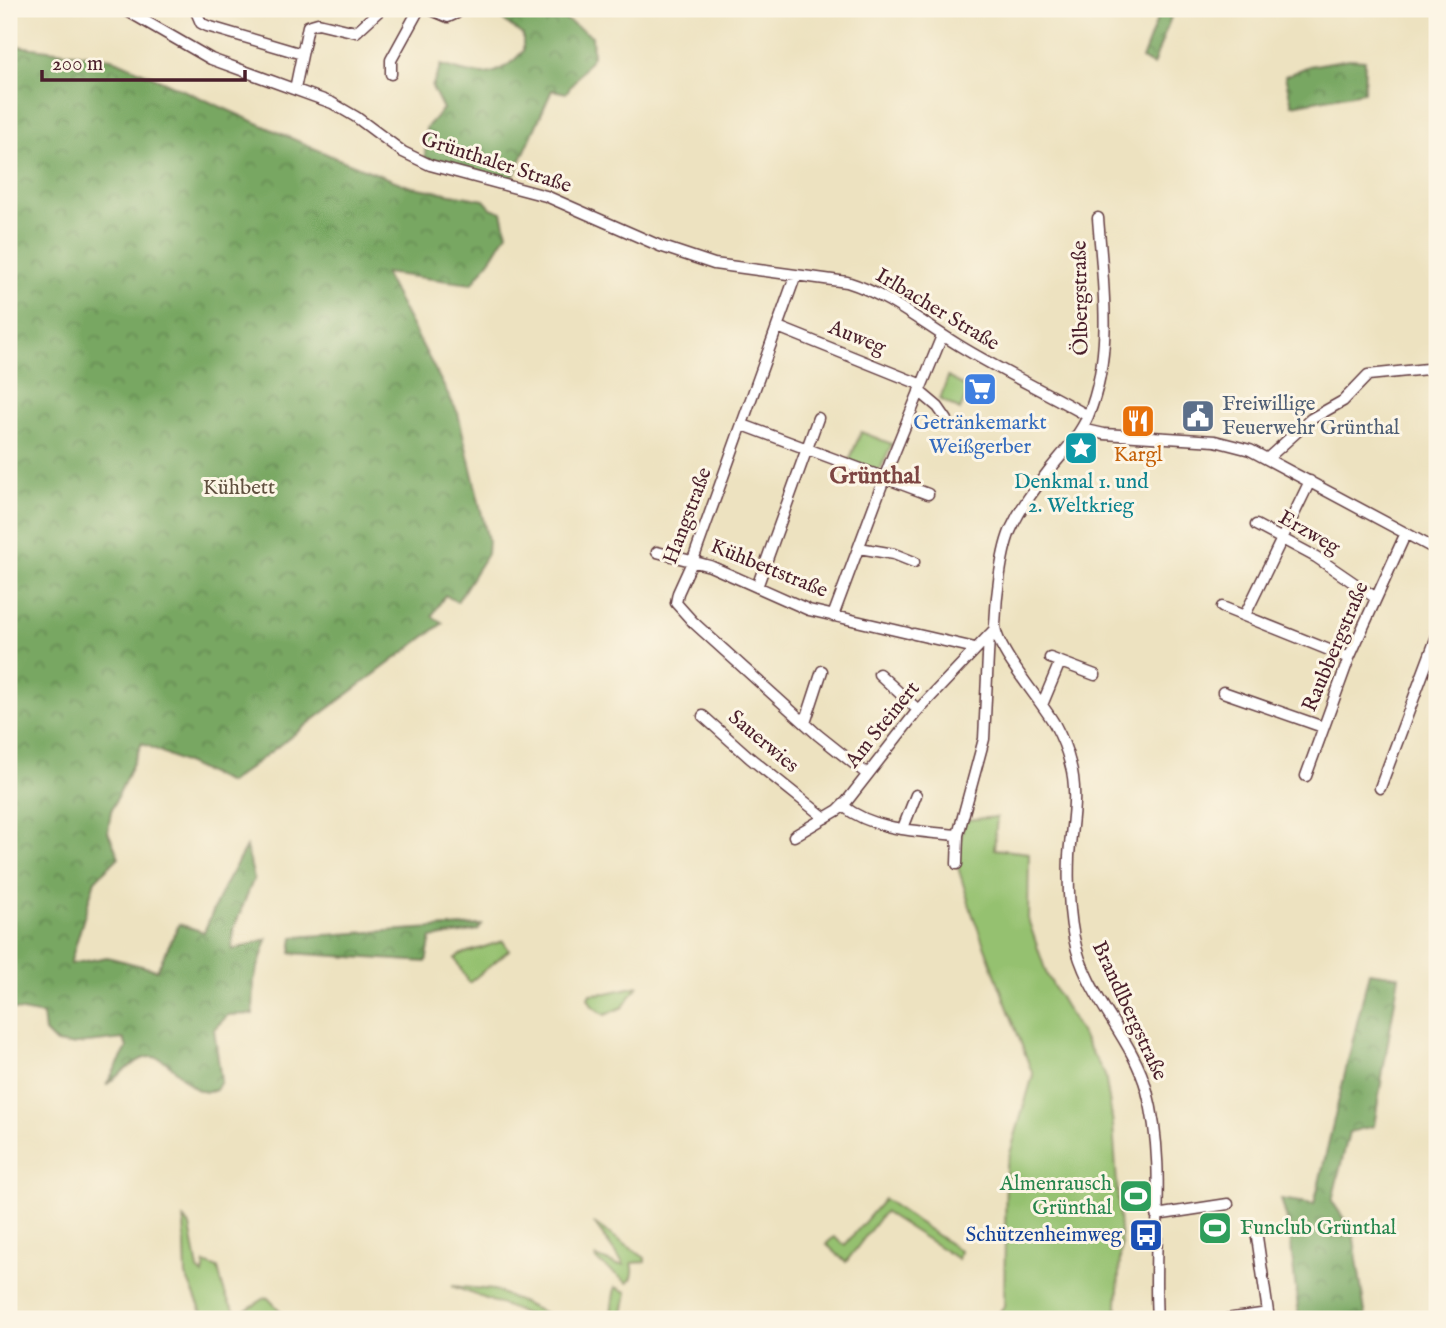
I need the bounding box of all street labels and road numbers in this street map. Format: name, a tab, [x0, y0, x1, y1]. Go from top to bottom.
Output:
street label: Grünthaler Straße	[417, 126, 575, 200]
street label: Ölbergstraße	[1066, 240, 1096, 356]
street label: Irlbacher Straße	[870, 262, 1004, 358]
street label: Auweg	[823, 314, 890, 362]
street label: Hangstraße	[657, 463, 719, 568]
street label: Erzweg	[1273, 505, 1345, 562]
street label: Kühbettstraße	[706, 533, 832, 605]
street label: Raubbergstraße	[1296, 577, 1376, 716]
street label: Am Steinert	[839, 676, 926, 775]
street label: Sauerwies	[722, 705, 804, 779]
street label: Brandlbergstraße	[1085, 937, 1173, 1085]

